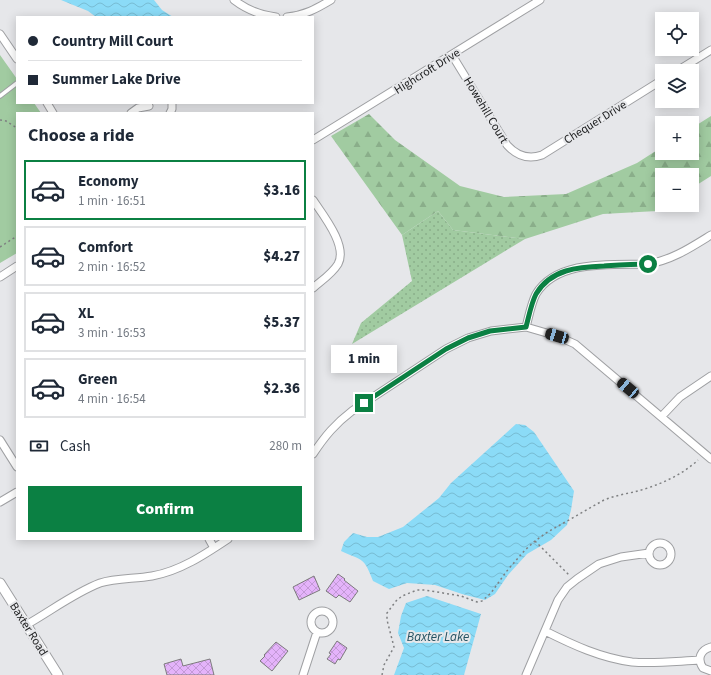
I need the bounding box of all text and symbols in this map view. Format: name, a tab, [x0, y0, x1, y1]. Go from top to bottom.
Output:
map controls	[655, 12, 699, 212]
button: locate	[655, 12, 699, 56]
text: Country Mill Court	[52, 31, 173, 52]
street label: Highcroft Drive	[391, 44, 464, 98]
button: layers	[655, 64, 699, 108]
text: Summer Lake Drive	[52, 69, 181, 90]
street label: Howehill Court	[459, 74, 512, 147]
street label: Chequer Drive	[561, 96, 630, 148]
button: +	[655, 116, 699, 160]
text: Choose a ride	[28, 123, 134, 148]
button: −	[655, 168, 699, 212]
text: Economy	[78, 171, 139, 192]
icon: car	[30, 172, 66, 208]
text: $3.16	[263, 180, 300, 201]
text: 1 min · 16:51	[78, 192, 146, 210]
text: Comfort	[78, 237, 133, 258]
icon: car	[30, 238, 66, 274]
text: $4.27	[263, 246, 300, 267]
route start	[639, 255, 657, 273]
text: 2 min · 16:52	[78, 258, 146, 276]
text: XL	[78, 303, 94, 324]
icon: car	[30, 304, 66, 340]
text: $5.37	[263, 312, 300, 333]
text: 3 min · 16:53	[78, 324, 146, 342]
car	[544, 327, 570, 345]
callout: 1 min	[331, 345, 397, 373]
text: 1 min	[348, 350, 380, 368]
text: Green	[78, 369, 118, 390]
icon: car	[30, 370, 66, 406]
car	[615, 376, 641, 400]
text: $2.36	[263, 378, 300, 399]
text: 4 min · 16:54	[78, 390, 146, 408]
route end	[355, 394, 373, 412]
icon: cash	[28, 435, 50, 457]
text: Cash	[60, 436, 91, 457]
text: 280 m	[269, 437, 302, 455]
button: Confirm	[28, 486, 302, 532]
street label: Baxter Road	[5, 599, 52, 659]
water label: Baxter Lake	[407, 628, 469, 646]

